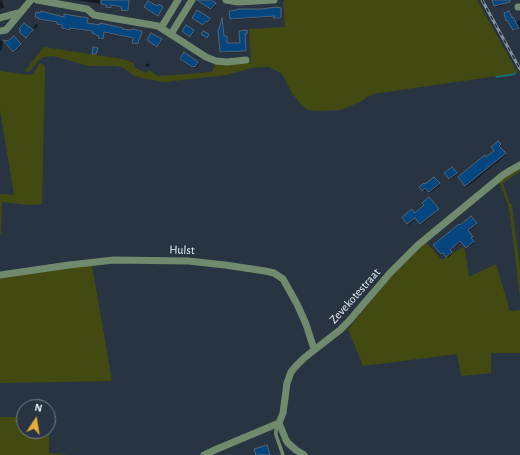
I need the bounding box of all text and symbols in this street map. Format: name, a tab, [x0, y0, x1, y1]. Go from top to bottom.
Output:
street label: Hulst	[169, 242, 195, 258]
street label: Zevekotestraat	[326, 265, 384, 327]
north arrow	[16, 399, 56, 439]
text: N	[34, 402, 43, 414]

